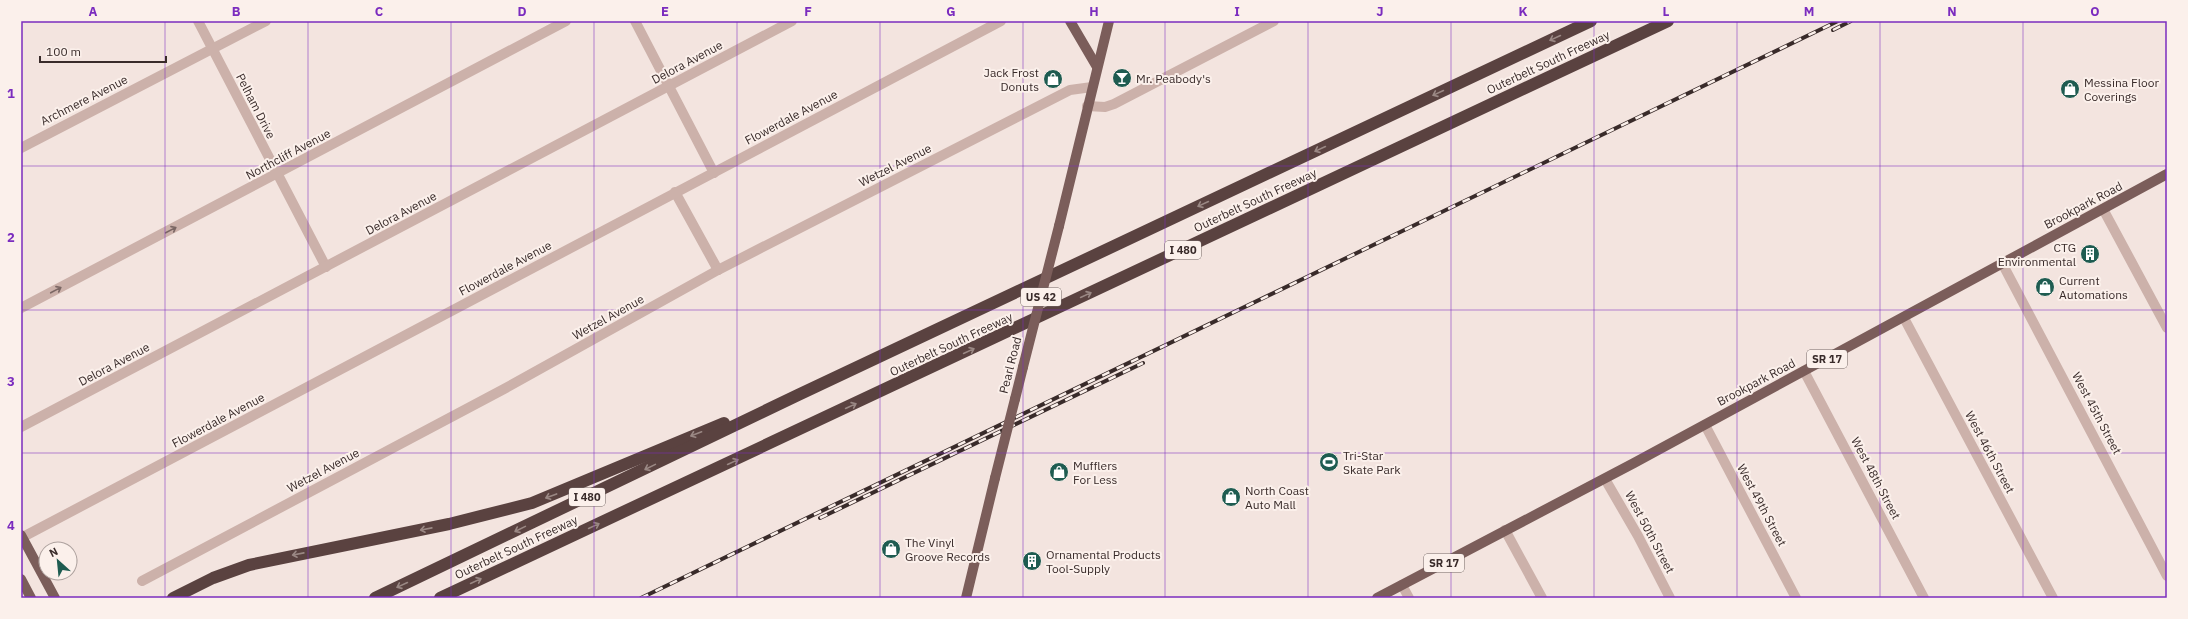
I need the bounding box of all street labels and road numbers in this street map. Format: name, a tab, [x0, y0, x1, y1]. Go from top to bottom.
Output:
street label: Outerbelt South Freeway	[1484, 27, 1612, 97]
street label: Delora Avenue	[649, 37, 725, 87]
street label: Archmere Avenue	[38, 71, 130, 128]
street label: Pelham Drive	[233, 71, 279, 142]
street label: Flowerdale Avenue	[742, 86, 840, 148]
street label: Northcliff Avenue	[243, 125, 333, 183]
street label: Wetzel Avenue	[856, 140, 934, 190]
street label: Outerbelt South Freeway	[1191, 165, 1319, 235]
street label: Brookpark Road	[2041, 178, 2125, 232]
street label: Delora Avenue	[363, 188, 439, 238]
street label: Flowerdale Avenue	[456, 237, 554, 299]
road number: I 480	[1165, 241, 1201, 259]
road number: US 42	[1021, 288, 1061, 306]
street label: Wetzel Avenue	[570, 291, 647, 343]
street label: Outerbelt South Freeway	[887, 309, 1015, 379]
street label: Pearl Road	[996, 335, 1024, 395]
street label: Delora Avenue	[76, 339, 152, 389]
road number: SR 17	[1807, 350, 1847, 368]
street label: Brookpark Road	[1714, 355, 1798, 409]
street label: West 45th Street	[2069, 369, 2125, 457]
street label: Flowerdale Avenue	[169, 389, 267, 451]
street label: West 46th Street	[1962, 408, 2018, 496]
street label: West 48th Street	[1848, 434, 1904, 522]
street label: Wetzel Avenue	[284, 445, 362, 495]
street label: West 49th Street	[1734, 461, 1790, 549]
road number: I 480	[569, 488, 605, 506]
street label: West 50th Street	[1622, 488, 1678, 576]
street label: Outerbelt South Freeway	[452, 512, 580, 582]
road number: SR 17	[1424, 554, 1464, 572]

